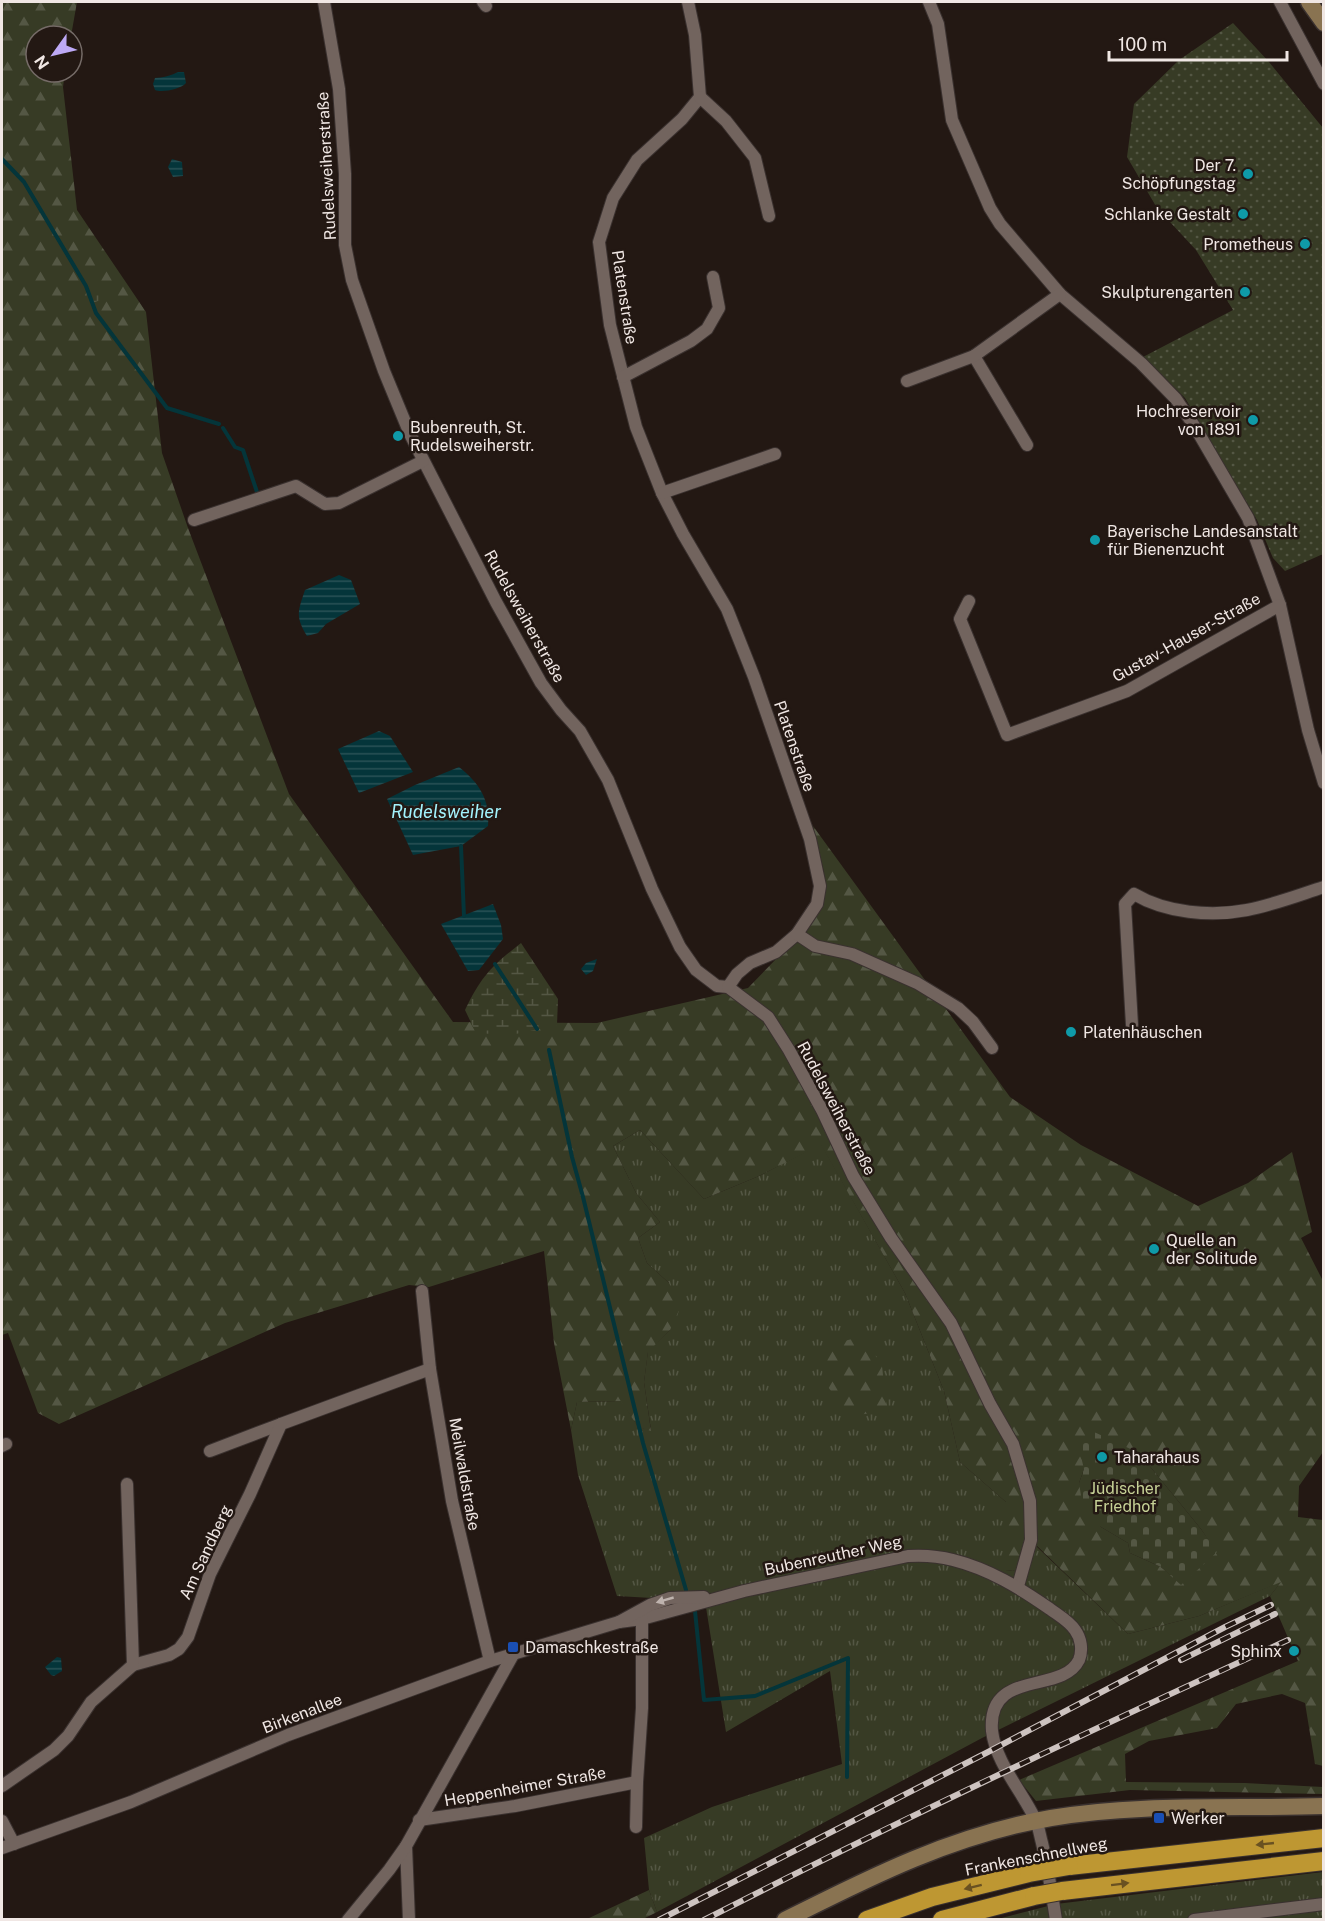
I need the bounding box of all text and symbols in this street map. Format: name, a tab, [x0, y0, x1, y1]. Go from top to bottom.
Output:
north arrow	[24, 24, 84, 84]
scale bar	[1109, 24, 1288, 62]
text: 100 m	[1118, 34, 1167, 55]
text: N	[31, 52, 53, 73]
street label: Rudelsweiherstraße	[313, 91, 340, 241]
place label: Der 7. Schöpfungstag	[1122, 156, 1236, 193]
marker: Der 7. Schöpfungstag	[1241, 167, 1255, 181]
place label: Schlanke Gestalt	[1104, 205, 1231, 224]
marker: Schlanke Gestalt	[1236, 207, 1250, 221]
place label: Prometheus	[1203, 235, 1293, 254]
marker: Prometheus	[1298, 237, 1312, 251]
street label: Platenstraße	[608, 249, 641, 346]
place label: Skulpturengarten	[1101, 283, 1233, 302]
marker: Skulpturengarten	[1238, 285, 1252, 299]
place label: Hochreservoir von 1891	[1136, 402, 1241, 439]
marker: Hochreservoir von 1891	[1246, 413, 1260, 427]
place label: Bubenreuth, St. Rudelsweiherstr.	[410, 418, 534, 455]
marker: Bubenreuth, St. Rudelsweiherstr.	[391, 429, 405, 443]
place label: Bayerische Landesanstalt für Bienenzucht	[1107, 522, 1298, 559]
marker: Bayerische Landesanstalt für Bienenzucht	[1088, 533, 1102, 547]
street label: Rudelsweiherstraße	[480, 547, 569, 686]
street label: Gustav-Hauser-Straße	[1109, 589, 1264, 686]
street label: Platenstraße	[770, 698, 819, 794]
water label: Rudelsweiher	[391, 801, 501, 822]
place label: Platenhäuschen	[1083, 1023, 1202, 1042]
marker: Platenhäuschen	[1064, 1025, 1078, 1039]
street label: Rudelsweiherstraße	[793, 1038, 880, 1178]
place label: Quelle an der Solitude	[1166, 1231, 1257, 1268]
marker: Quelle an der Solitude	[1147, 1242, 1161, 1256]
street label: Meilwaldstraße	[445, 1416, 484, 1532]
place label: Taharahaus	[1114, 1448, 1200, 1467]
marker: Taharahaus	[1095, 1450, 1109, 1464]
park label: Jüdischer Friedhof	[1090, 1479, 1160, 1516]
street label: Am Sandberg	[175, 1502, 236, 1602]
street label: Bubenreuther Weg	[763, 1532, 904, 1579]
one-way arrow	[656, 1596, 674, 1605]
place label: Damaschkestraße	[525, 1638, 659, 1657]
marker: Damaschkestraße	[506, 1640, 520, 1654]
place label: Sphinx	[1230, 1642, 1282, 1661]
marker: Sphinx	[1287, 1644, 1301, 1658]
street label: Birkenallee	[260, 1690, 345, 1737]
street label: Heppenheimer Straße	[443, 1763, 607, 1810]
place label: Werker	[1171, 1809, 1225, 1828]
marker: Werker	[1152, 1811, 1166, 1825]
street label: Frankenschnellweg	[963, 1833, 1109, 1880]
one-way arrow	[1256, 1839, 1275, 1849]
one-way arrow	[1111, 1879, 1130, 1889]
one-way arrow	[963, 1883, 982, 1893]

